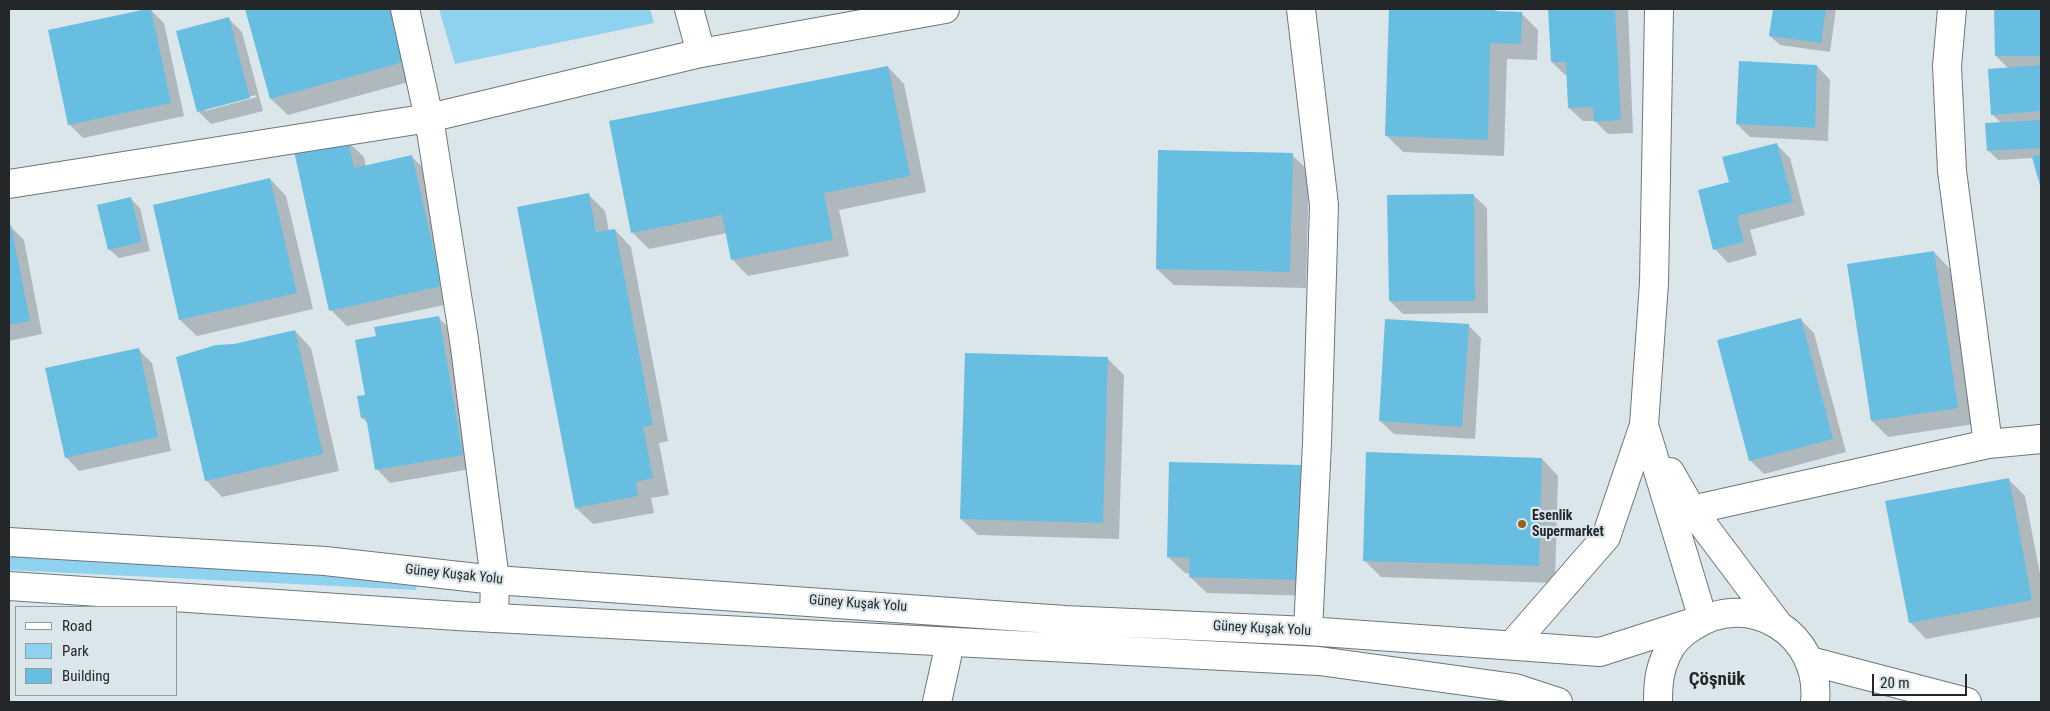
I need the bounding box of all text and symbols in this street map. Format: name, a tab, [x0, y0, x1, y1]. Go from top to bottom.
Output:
place label: Esenlik Supermarket	[1532, 508, 1604, 540]
marker: Esenlik Supermarket	[1516, 518, 1528, 530]
street label: Güney Kuşak Yolu	[404, 562, 504, 588]
street label: Güney Kuşak Yolu	[808, 592, 908, 616]
legend	[15, 606, 178, 696]
text: Road	[62, 617, 92, 635]
street label: Güney Kuşak Yolu	[1213, 618, 1311, 640]
text: Park	[62, 642, 89, 660]
scale bar	[1875, 664, 1970, 696]
text: Building	[62, 667, 110, 685]
district label: Çöşnük	[1689, 669, 1745, 691]
text: 20 m	[1880, 674, 1910, 692]

